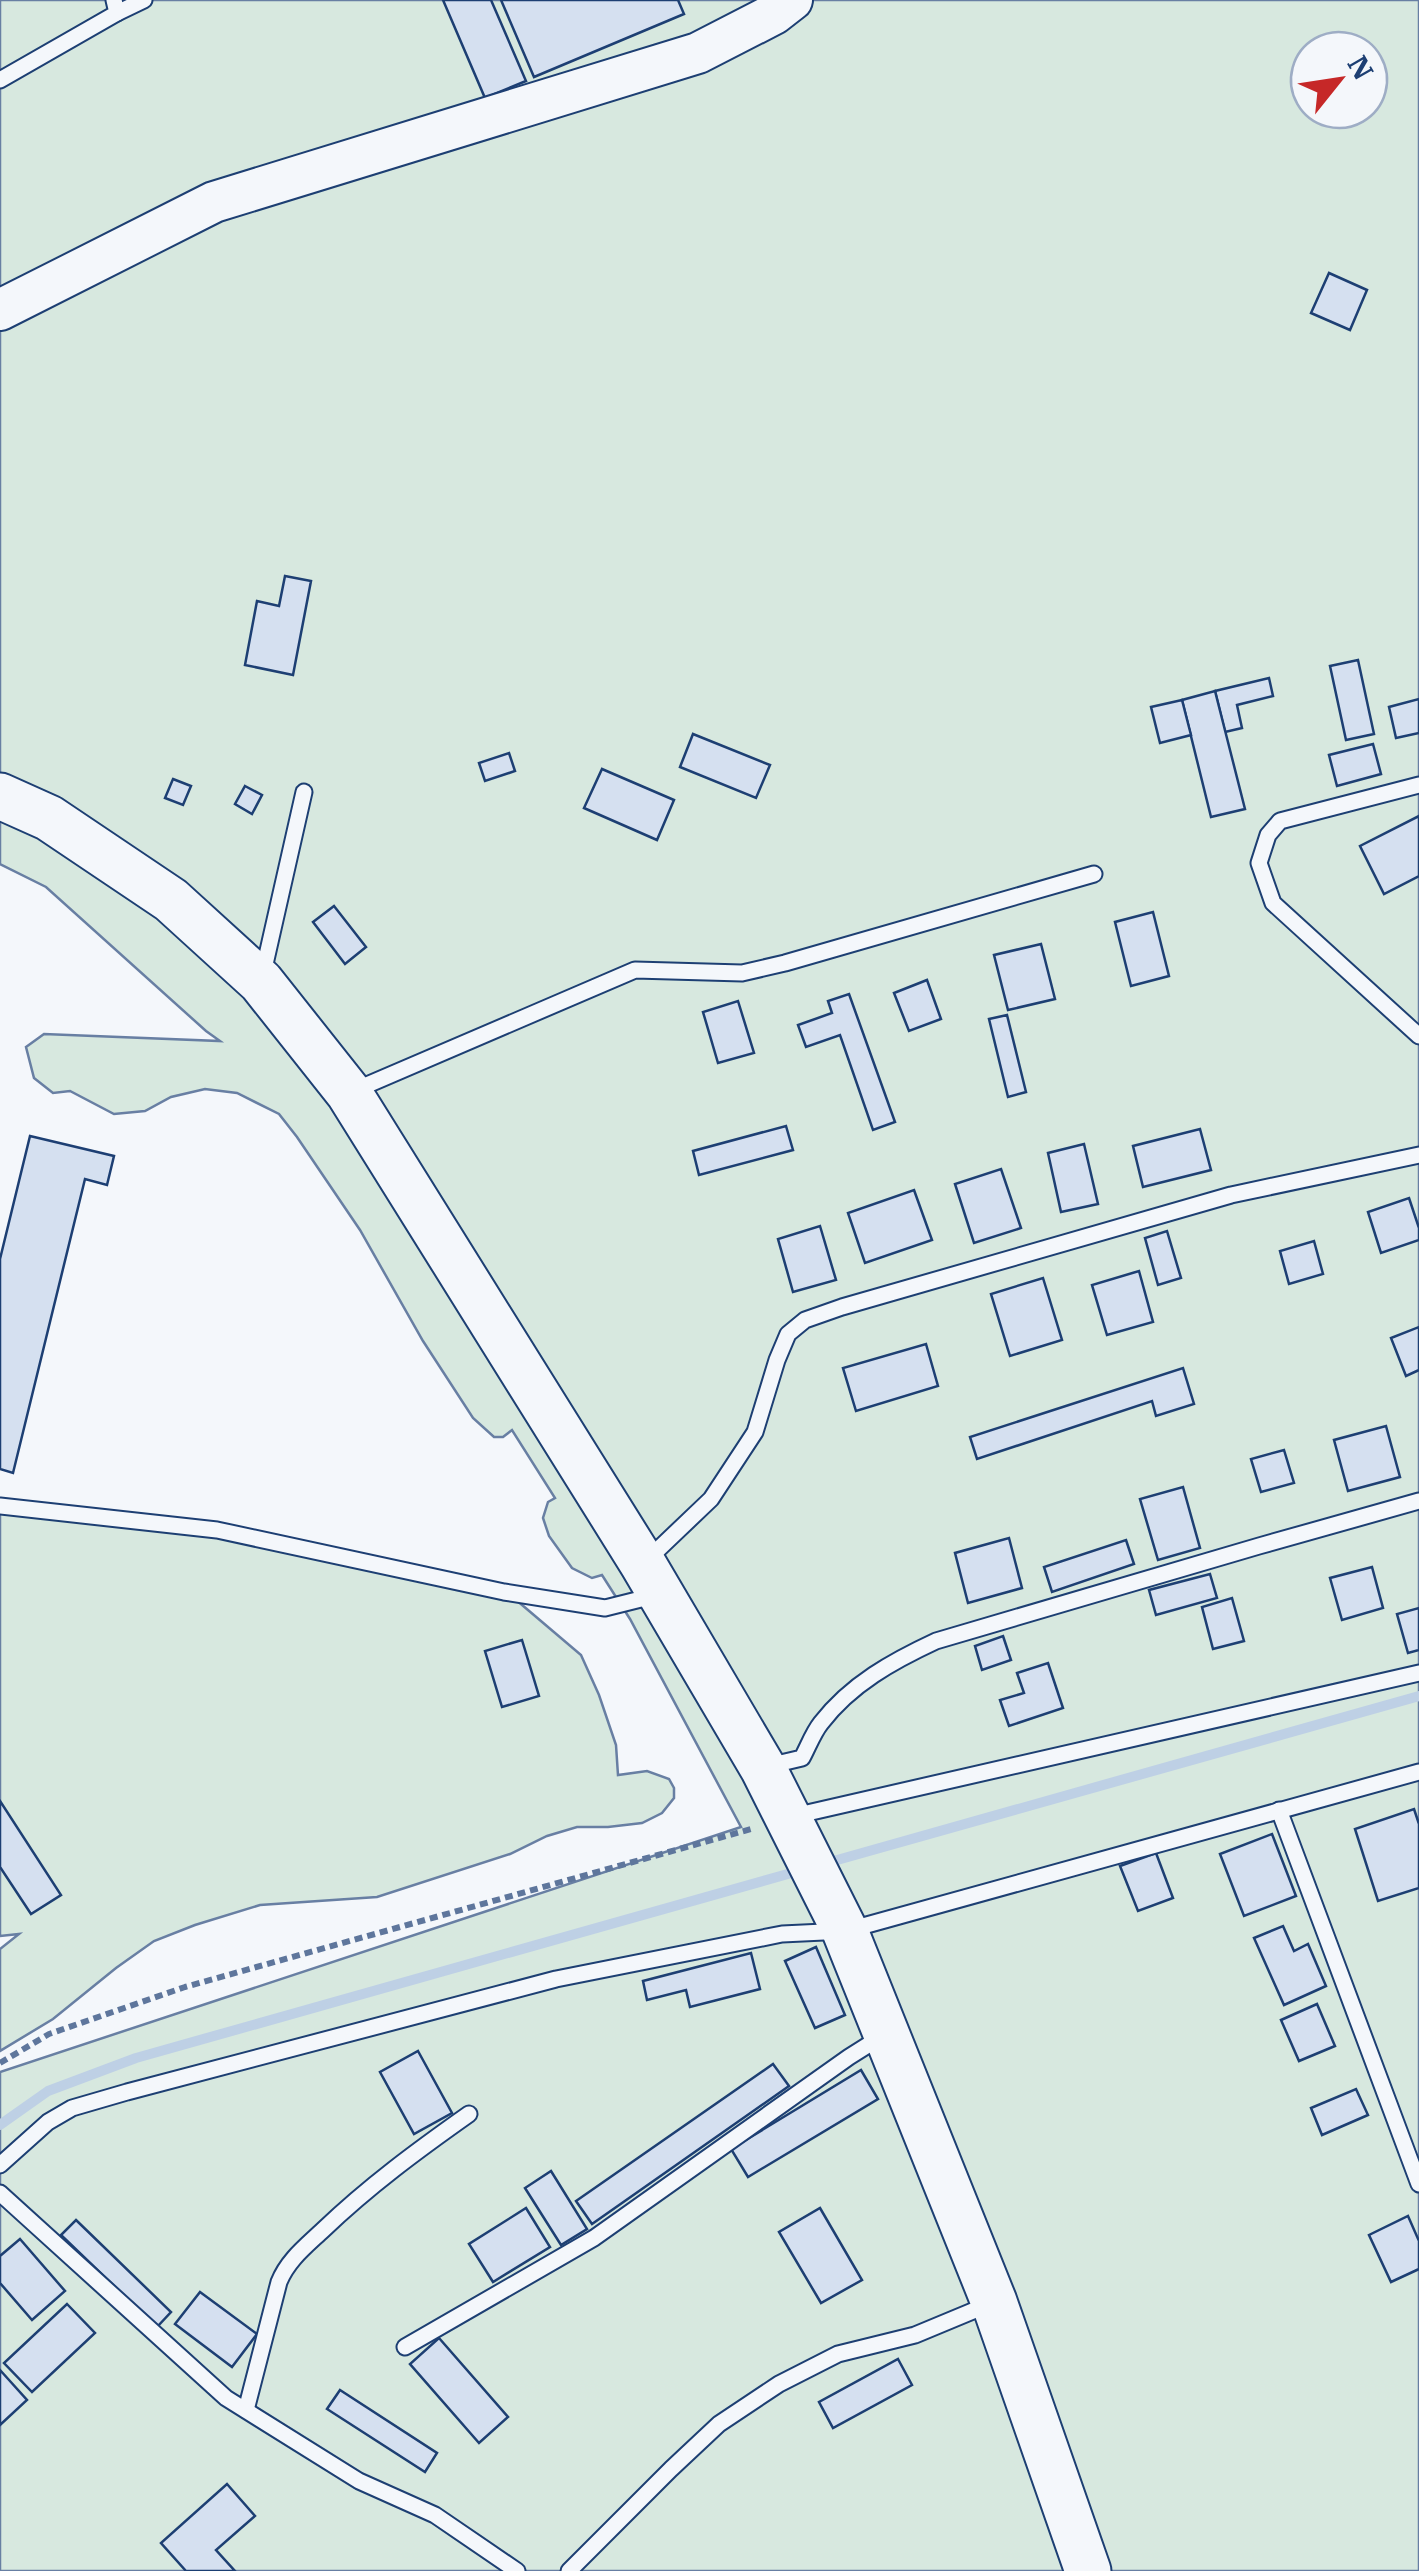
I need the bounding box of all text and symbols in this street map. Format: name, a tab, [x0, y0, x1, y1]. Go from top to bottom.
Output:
north arrow	[1289, 30, 1389, 130]
text: N	[1340, 48, 1383, 86]

